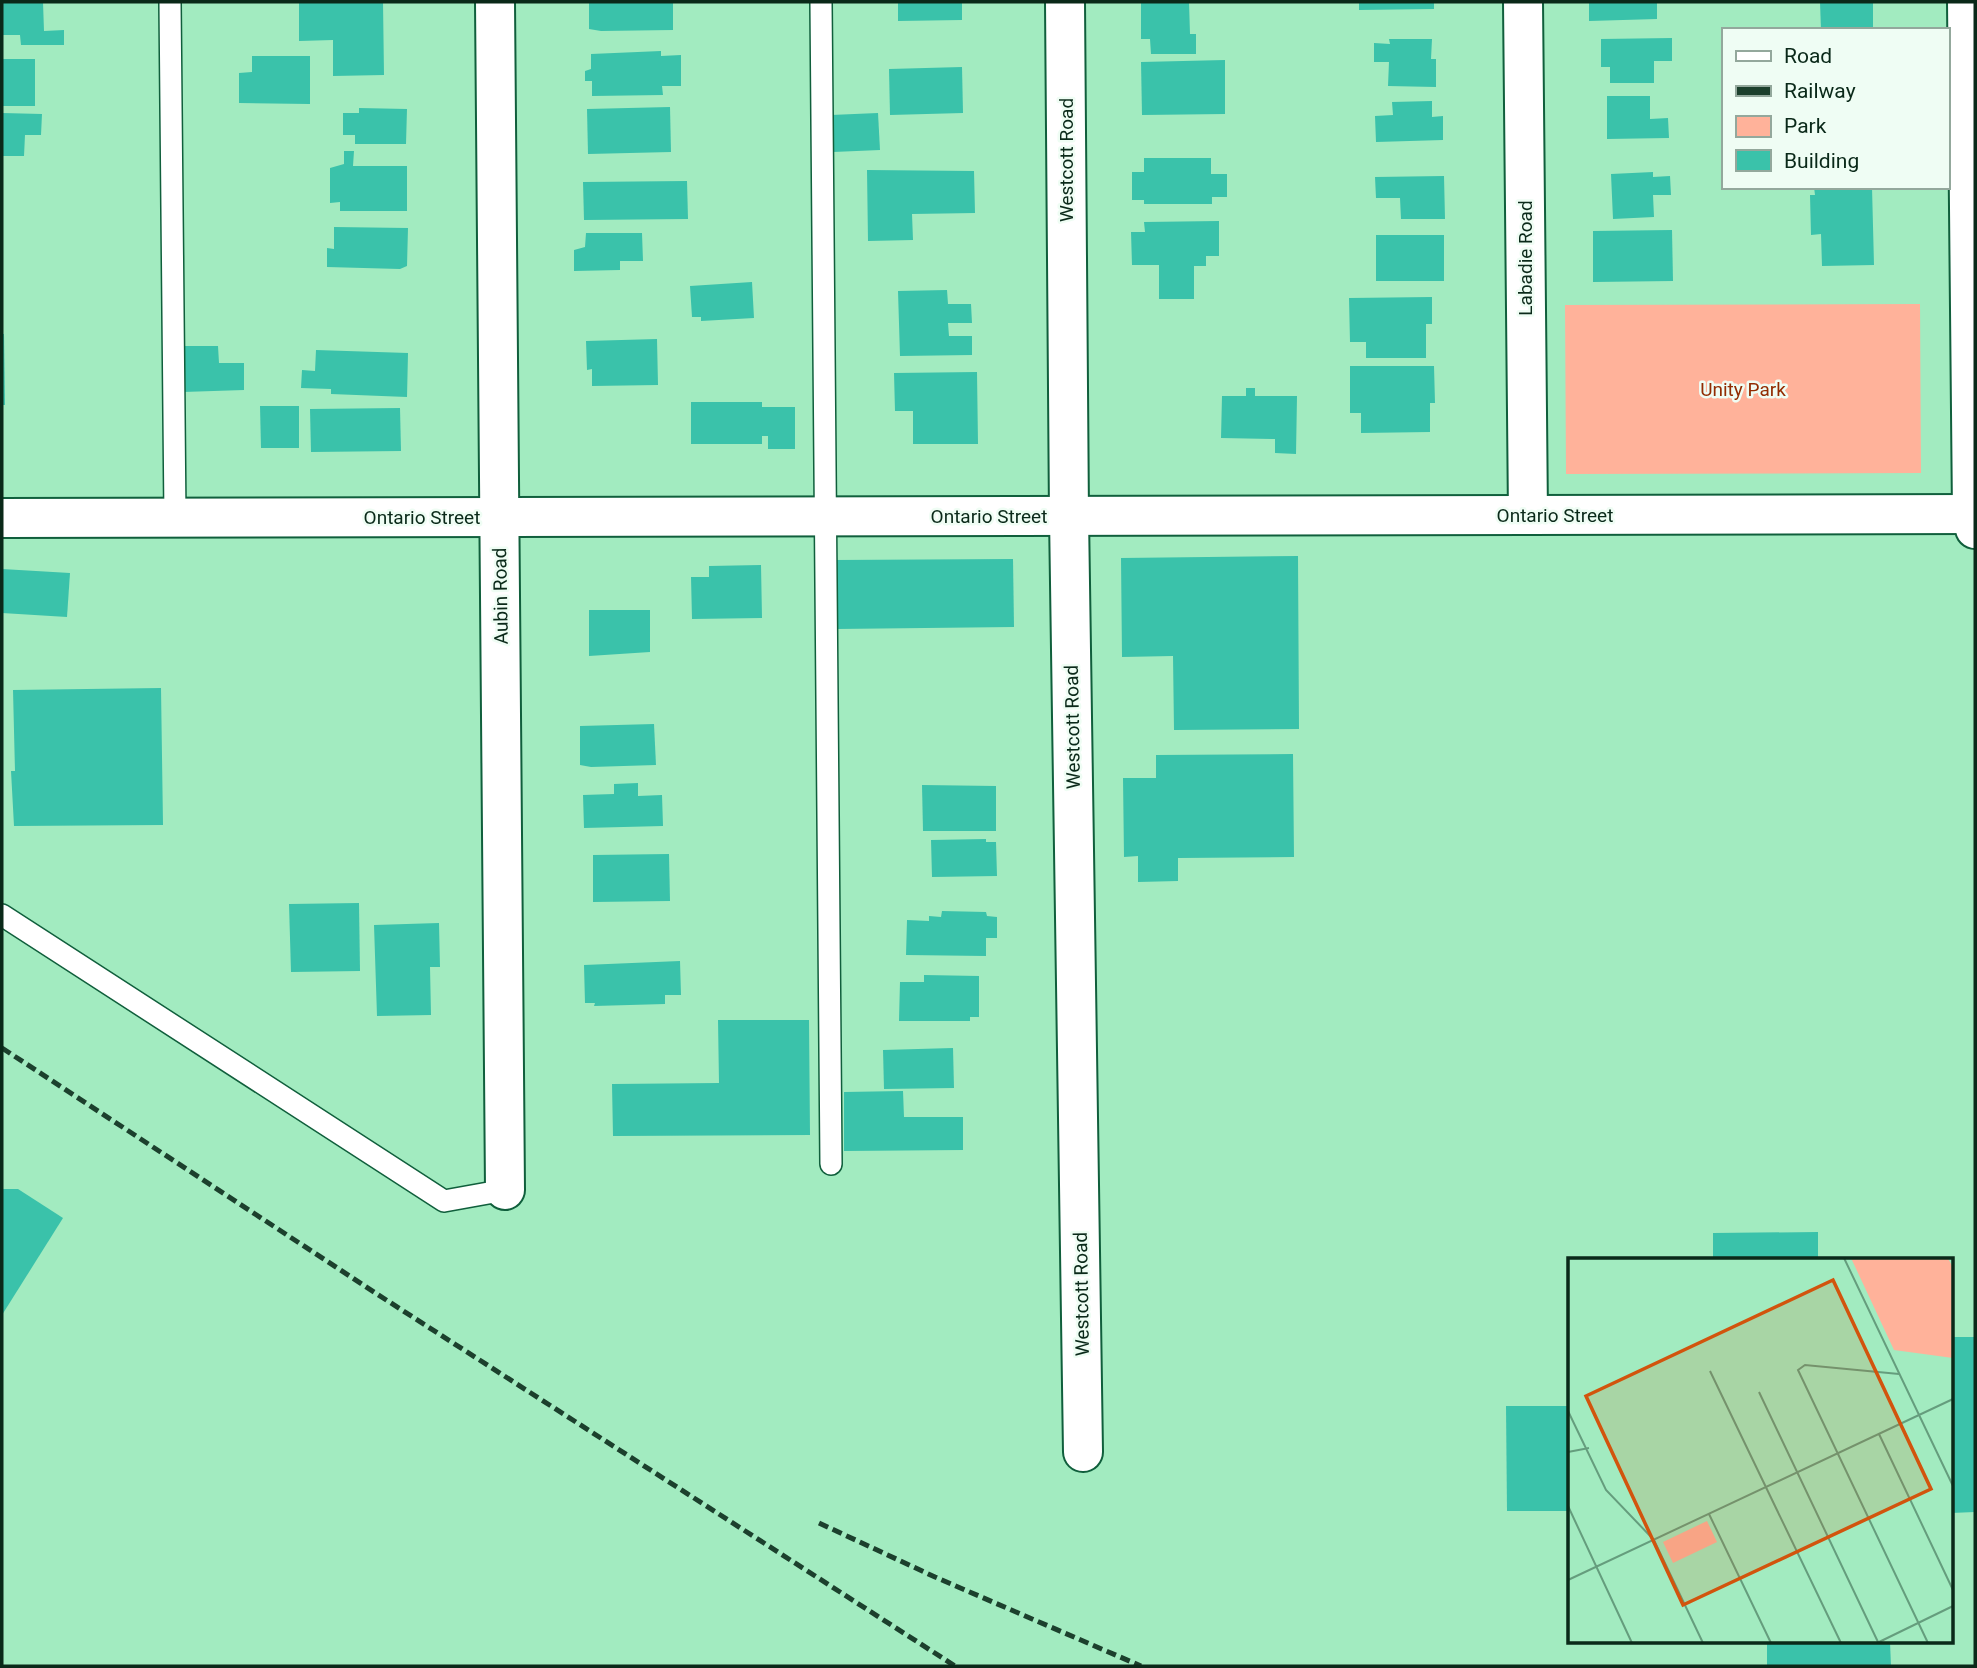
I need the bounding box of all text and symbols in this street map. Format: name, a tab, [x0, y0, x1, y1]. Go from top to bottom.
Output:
legend	[1722, 28, 1949, 189]
text: Road	[1784, 44, 1832, 68]
text: Railway	[1784, 79, 1856, 103]
street label: Westcott Road	[1055, 98, 1078, 222]
text: Park	[1784, 114, 1827, 138]
text: Building	[1784, 149, 1859, 173]
street label: Labadie Road	[1514, 200, 1537, 316]
park label: Unity Park	[1700, 378, 1786, 401]
street label: Ontario Street	[1497, 504, 1613, 527]
street label: Ontario Street	[931, 505, 1047, 528]
street label: Ontario Street	[364, 506, 480, 529]
street label: Aubin Road	[488, 547, 513, 645]
street label: Westcott Road	[1060, 665, 1085, 789]
street label: Westcott Road	[1069, 1232, 1094, 1356]
inset map	[1568, 1258, 1952, 1644]

